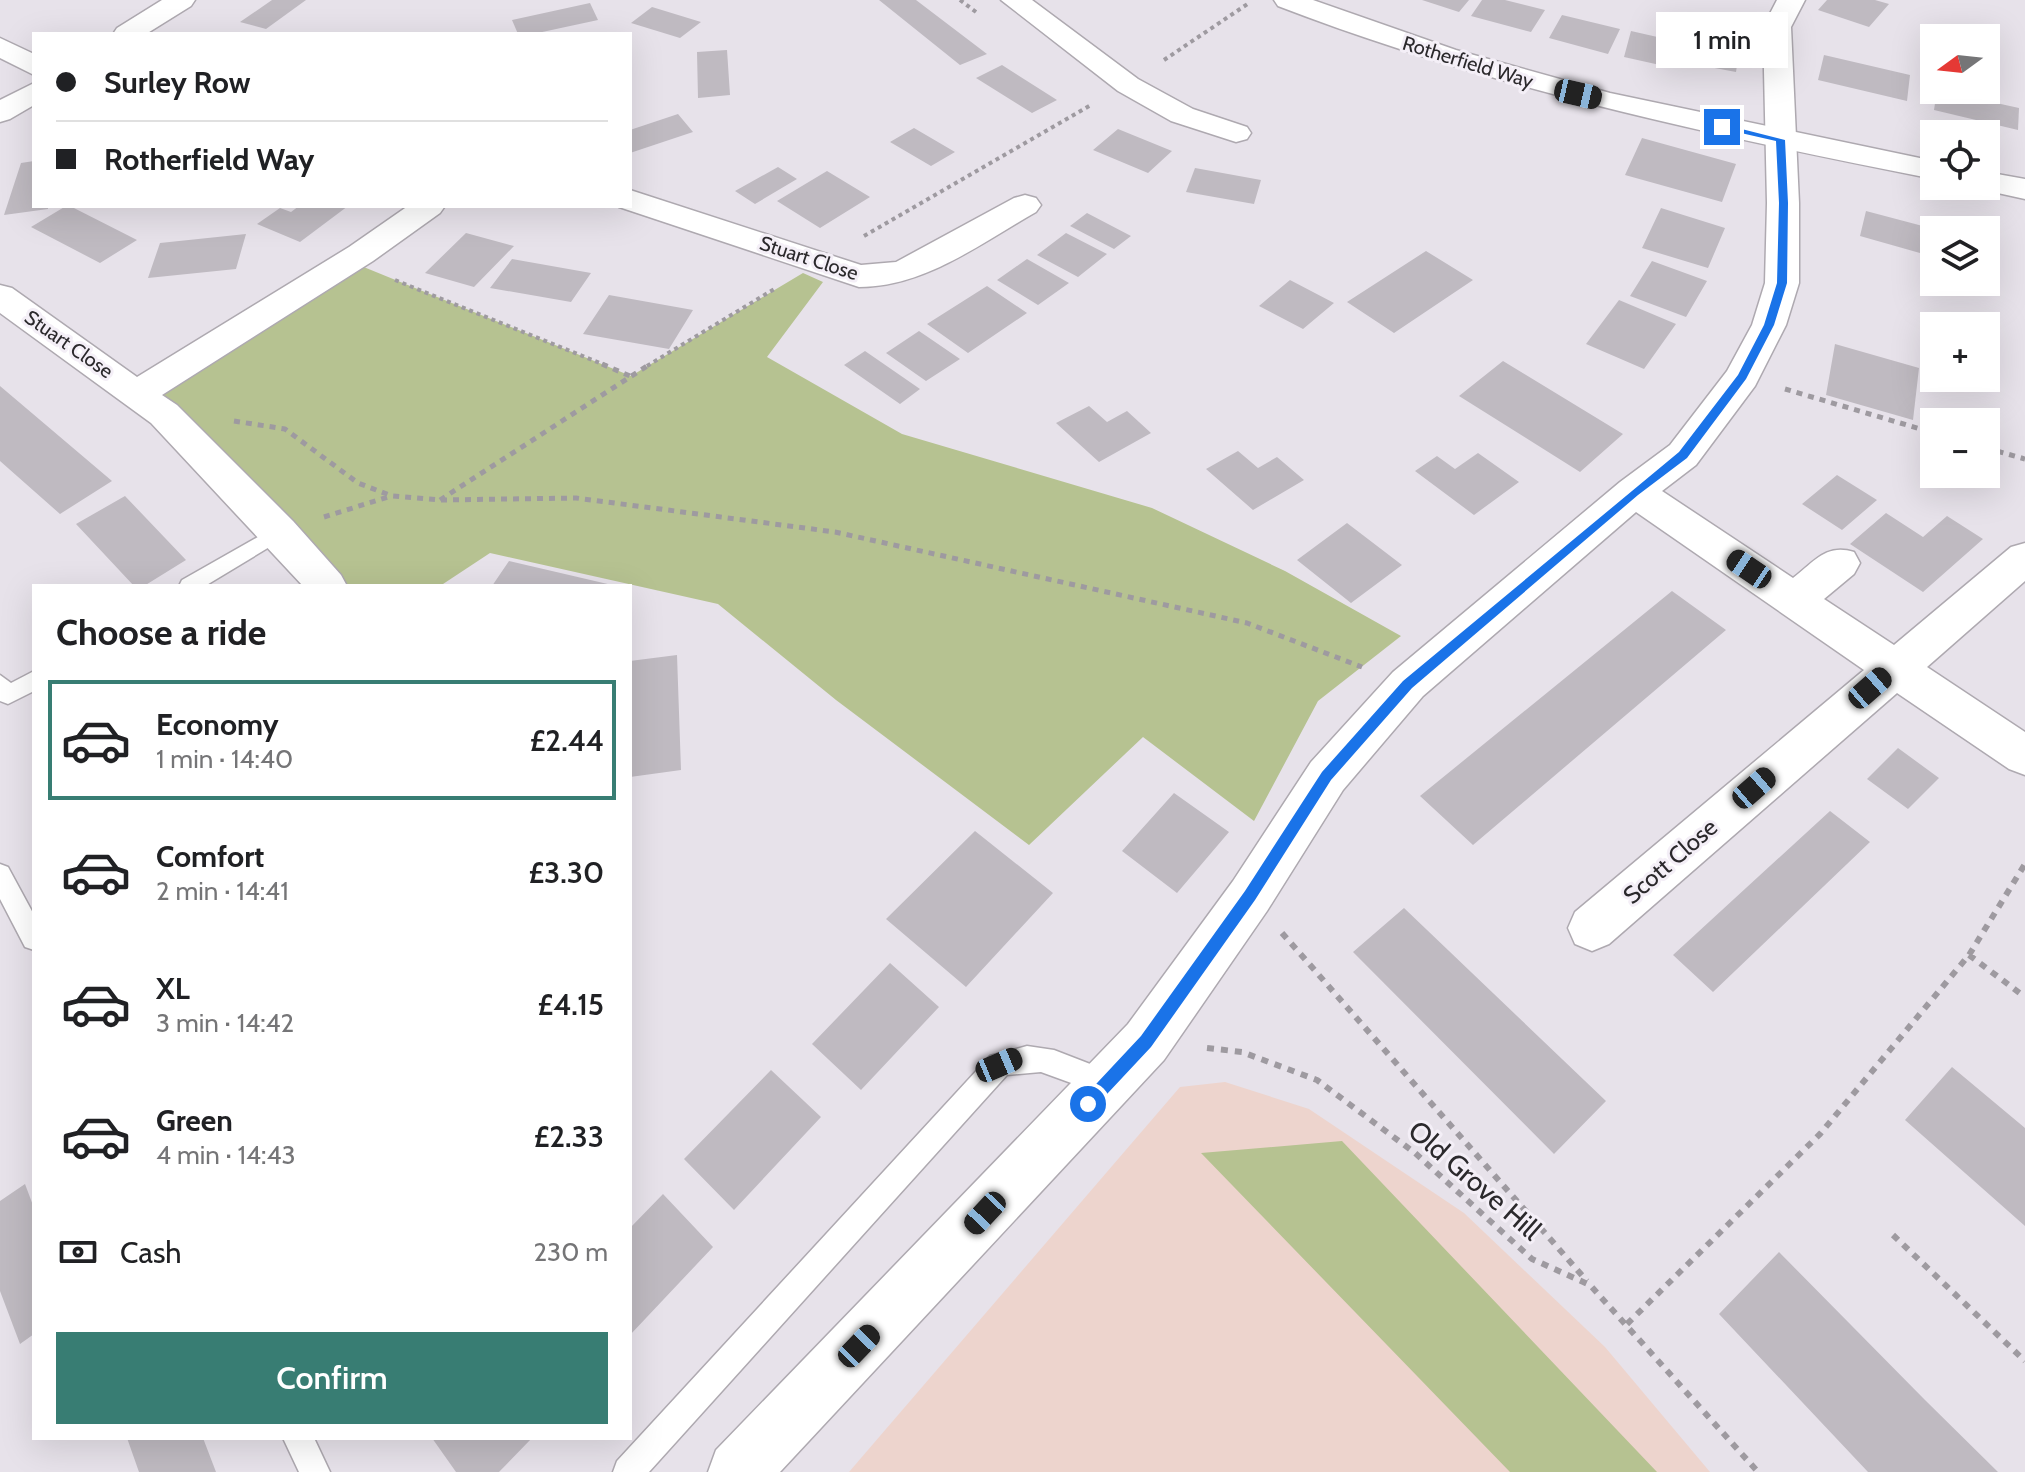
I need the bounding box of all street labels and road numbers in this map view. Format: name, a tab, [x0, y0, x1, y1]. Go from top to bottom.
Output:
street label: Rotherfield Way	[1400, 31, 1536, 93]
street label: Stuart Close	[757, 231, 861, 285]
street label: Stuart Close	[20, 305, 118, 383]
street label: Scott Close	[1617, 812, 1723, 910]
street label: Old Grove Hill	[1402, 1113, 1549, 1247]

